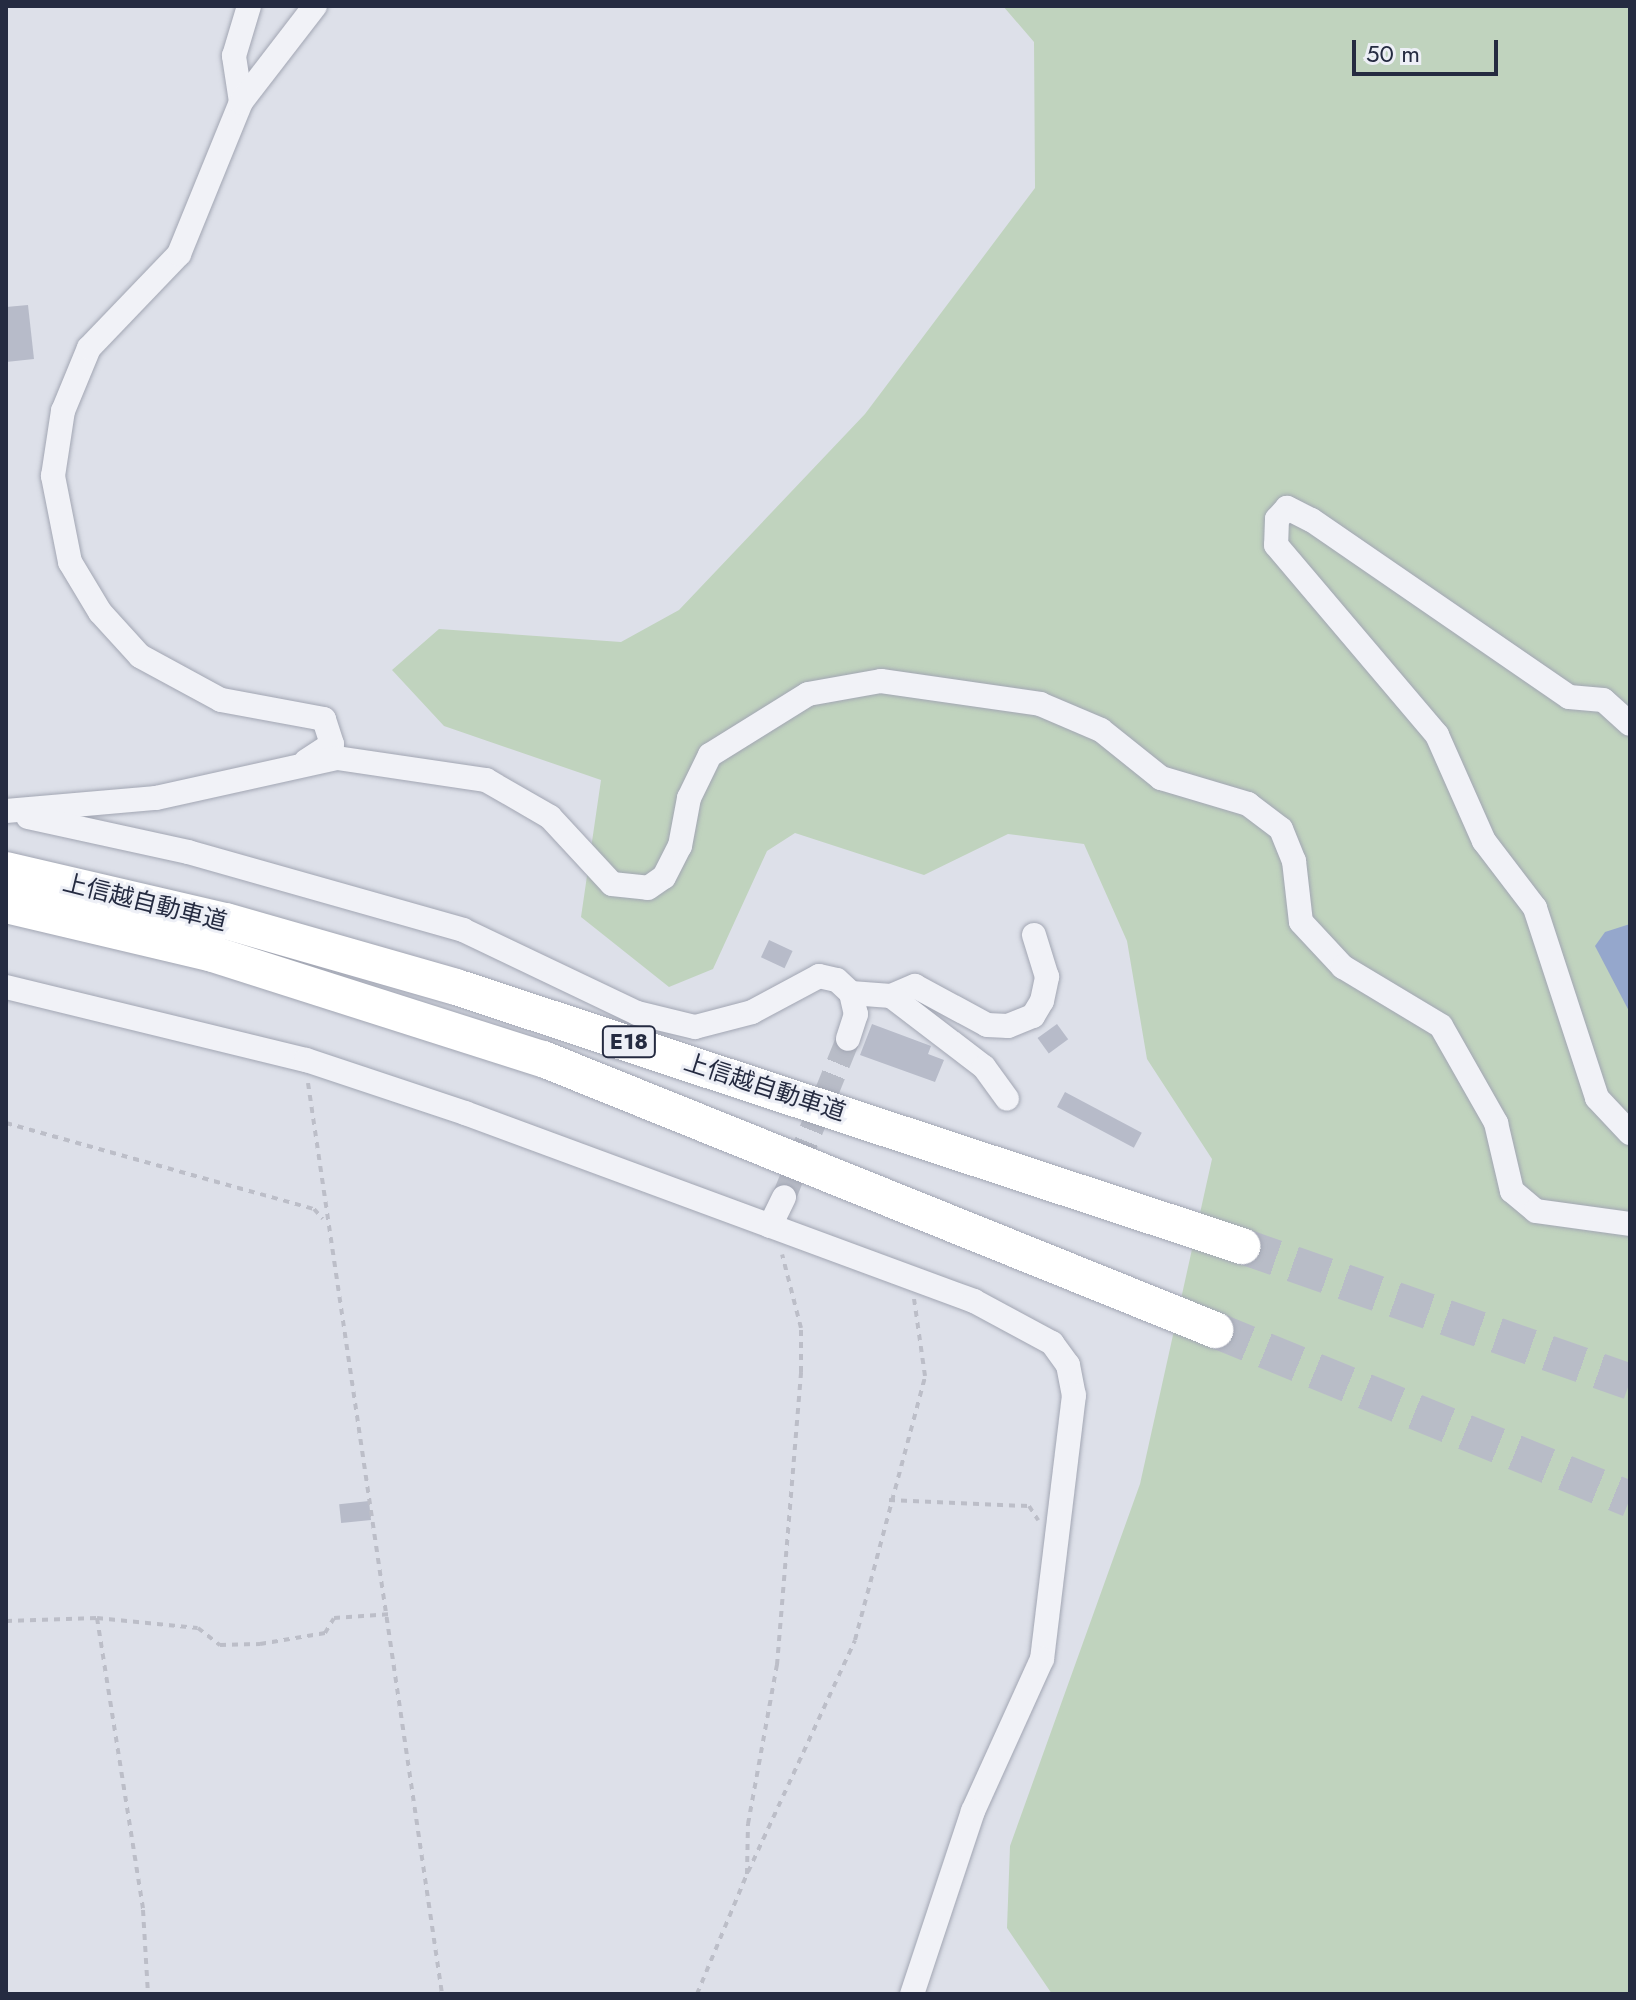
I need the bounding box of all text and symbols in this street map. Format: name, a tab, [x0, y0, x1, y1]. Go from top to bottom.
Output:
scale bar	[1356, 24, 1502, 74]
text: 50 m	[1366, 36, 1420, 71]
street label: 上信越自動車道	[60, 868, 230, 936]
road number: E18	[601, 1024, 657, 1060]
street label: 上信越自動車道	[681, 1047, 849, 1127]

